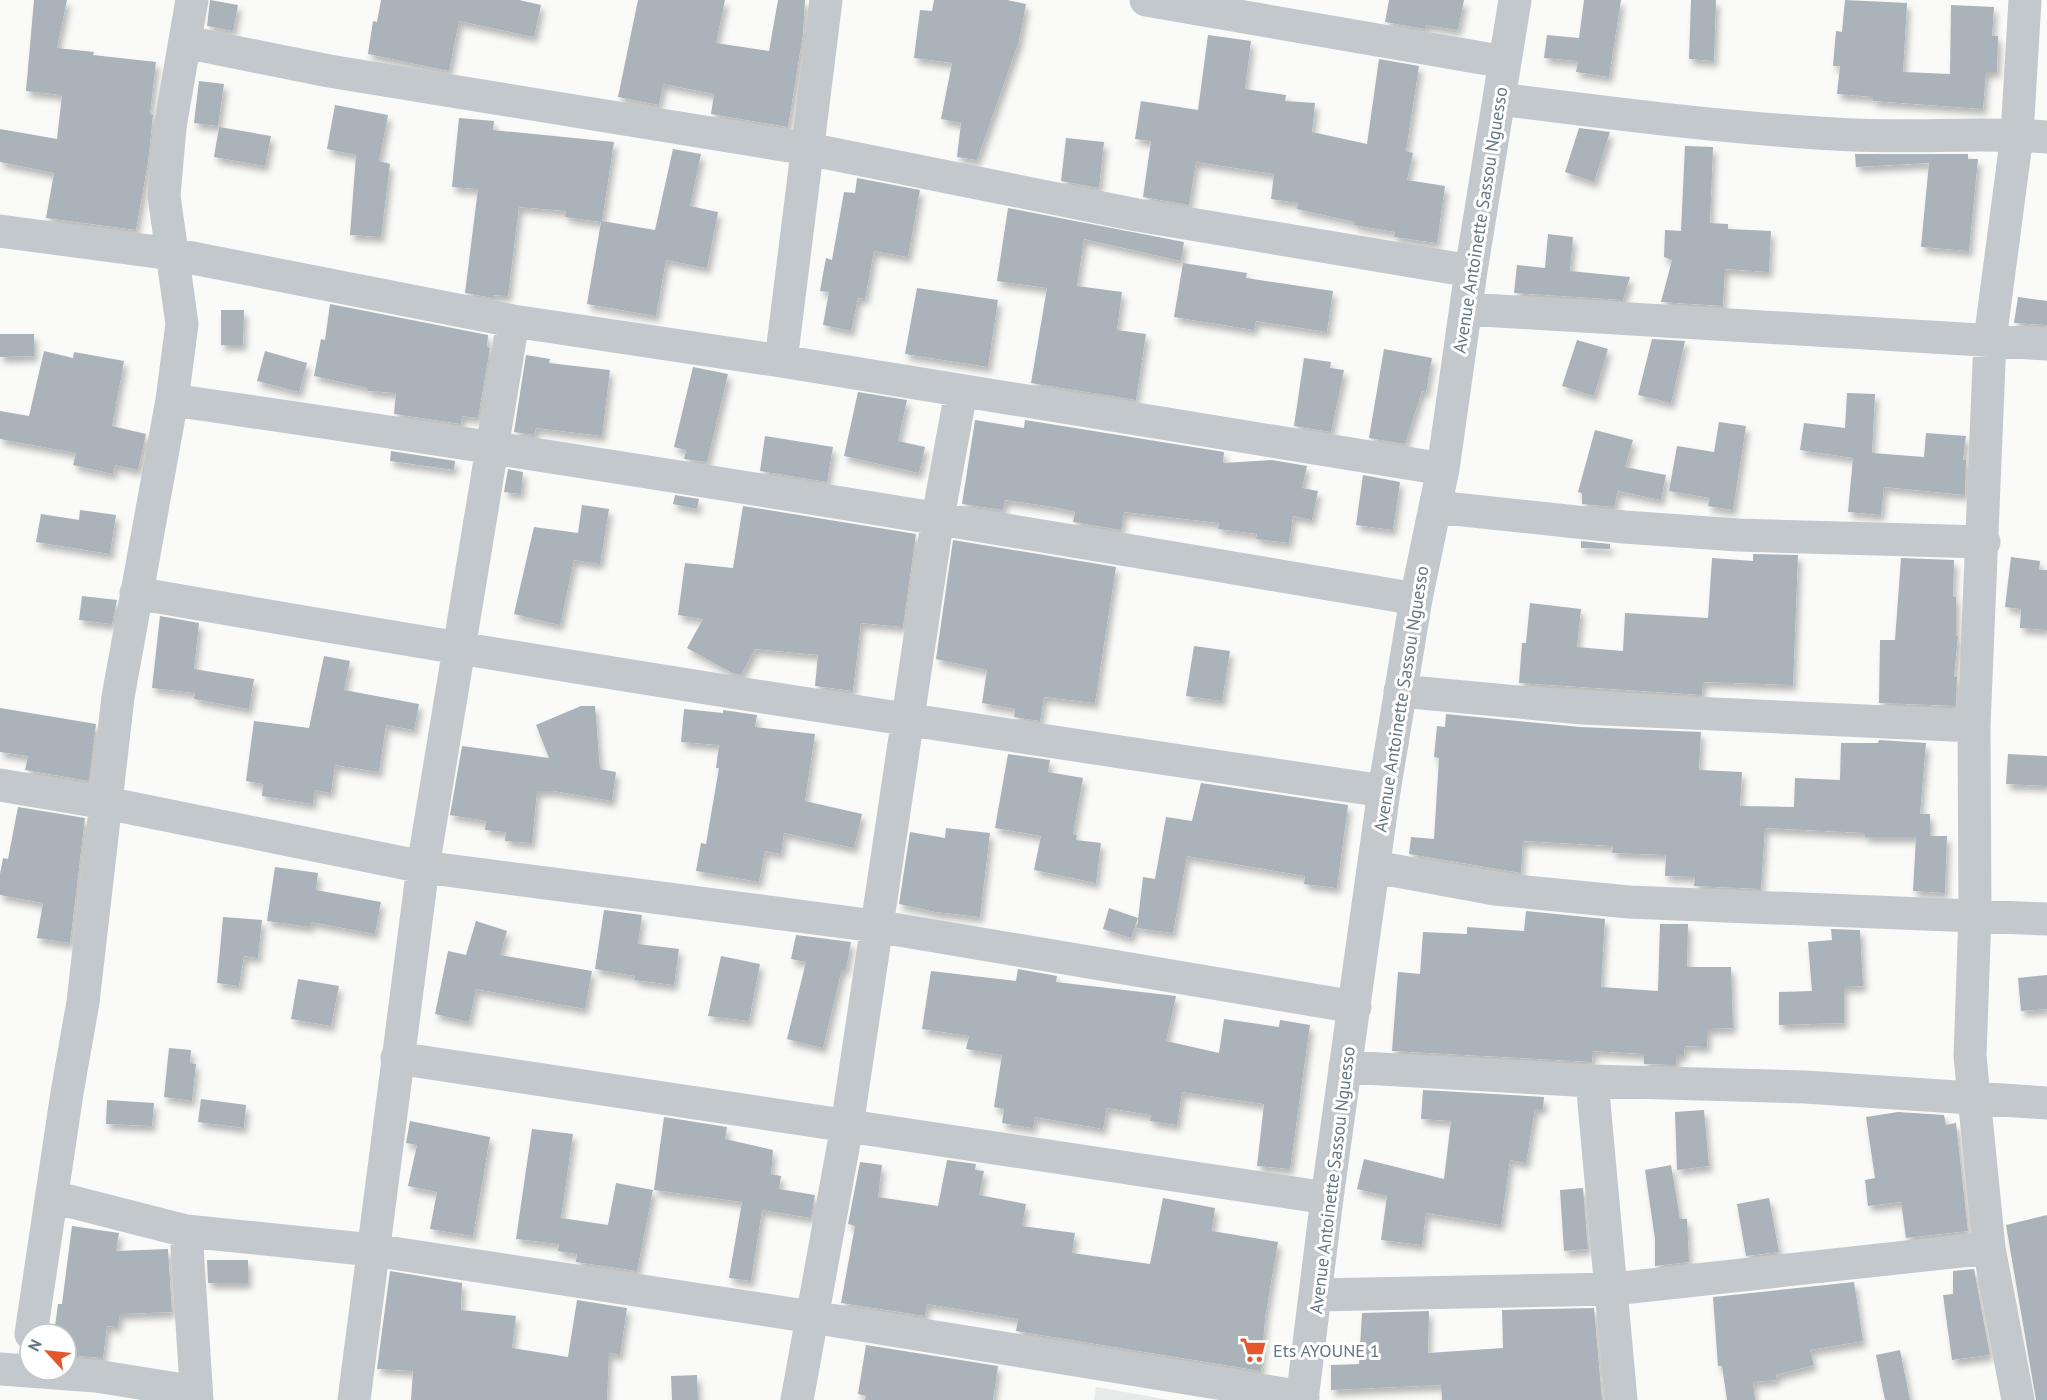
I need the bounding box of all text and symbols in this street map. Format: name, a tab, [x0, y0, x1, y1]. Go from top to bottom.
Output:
street label: Avenue Antoinette Sassou Nguesso	[1448, 85, 1512, 355]
street label: Avenue Antoinette Sassou Nguesso	[1369, 564, 1433, 834]
street label: Avenue Antoinette Sassou Nguesso	[1304, 1045, 1360, 1315]
north arrow	[18, 1322, 78, 1382]
supermarket icon: Ets AYOUNE 1	[1238, 1335, 1268, 1365]
text: N	[23, 1336, 46, 1354]
place label: Ets AYOUNE 1	[1273, 1339, 1380, 1362]

